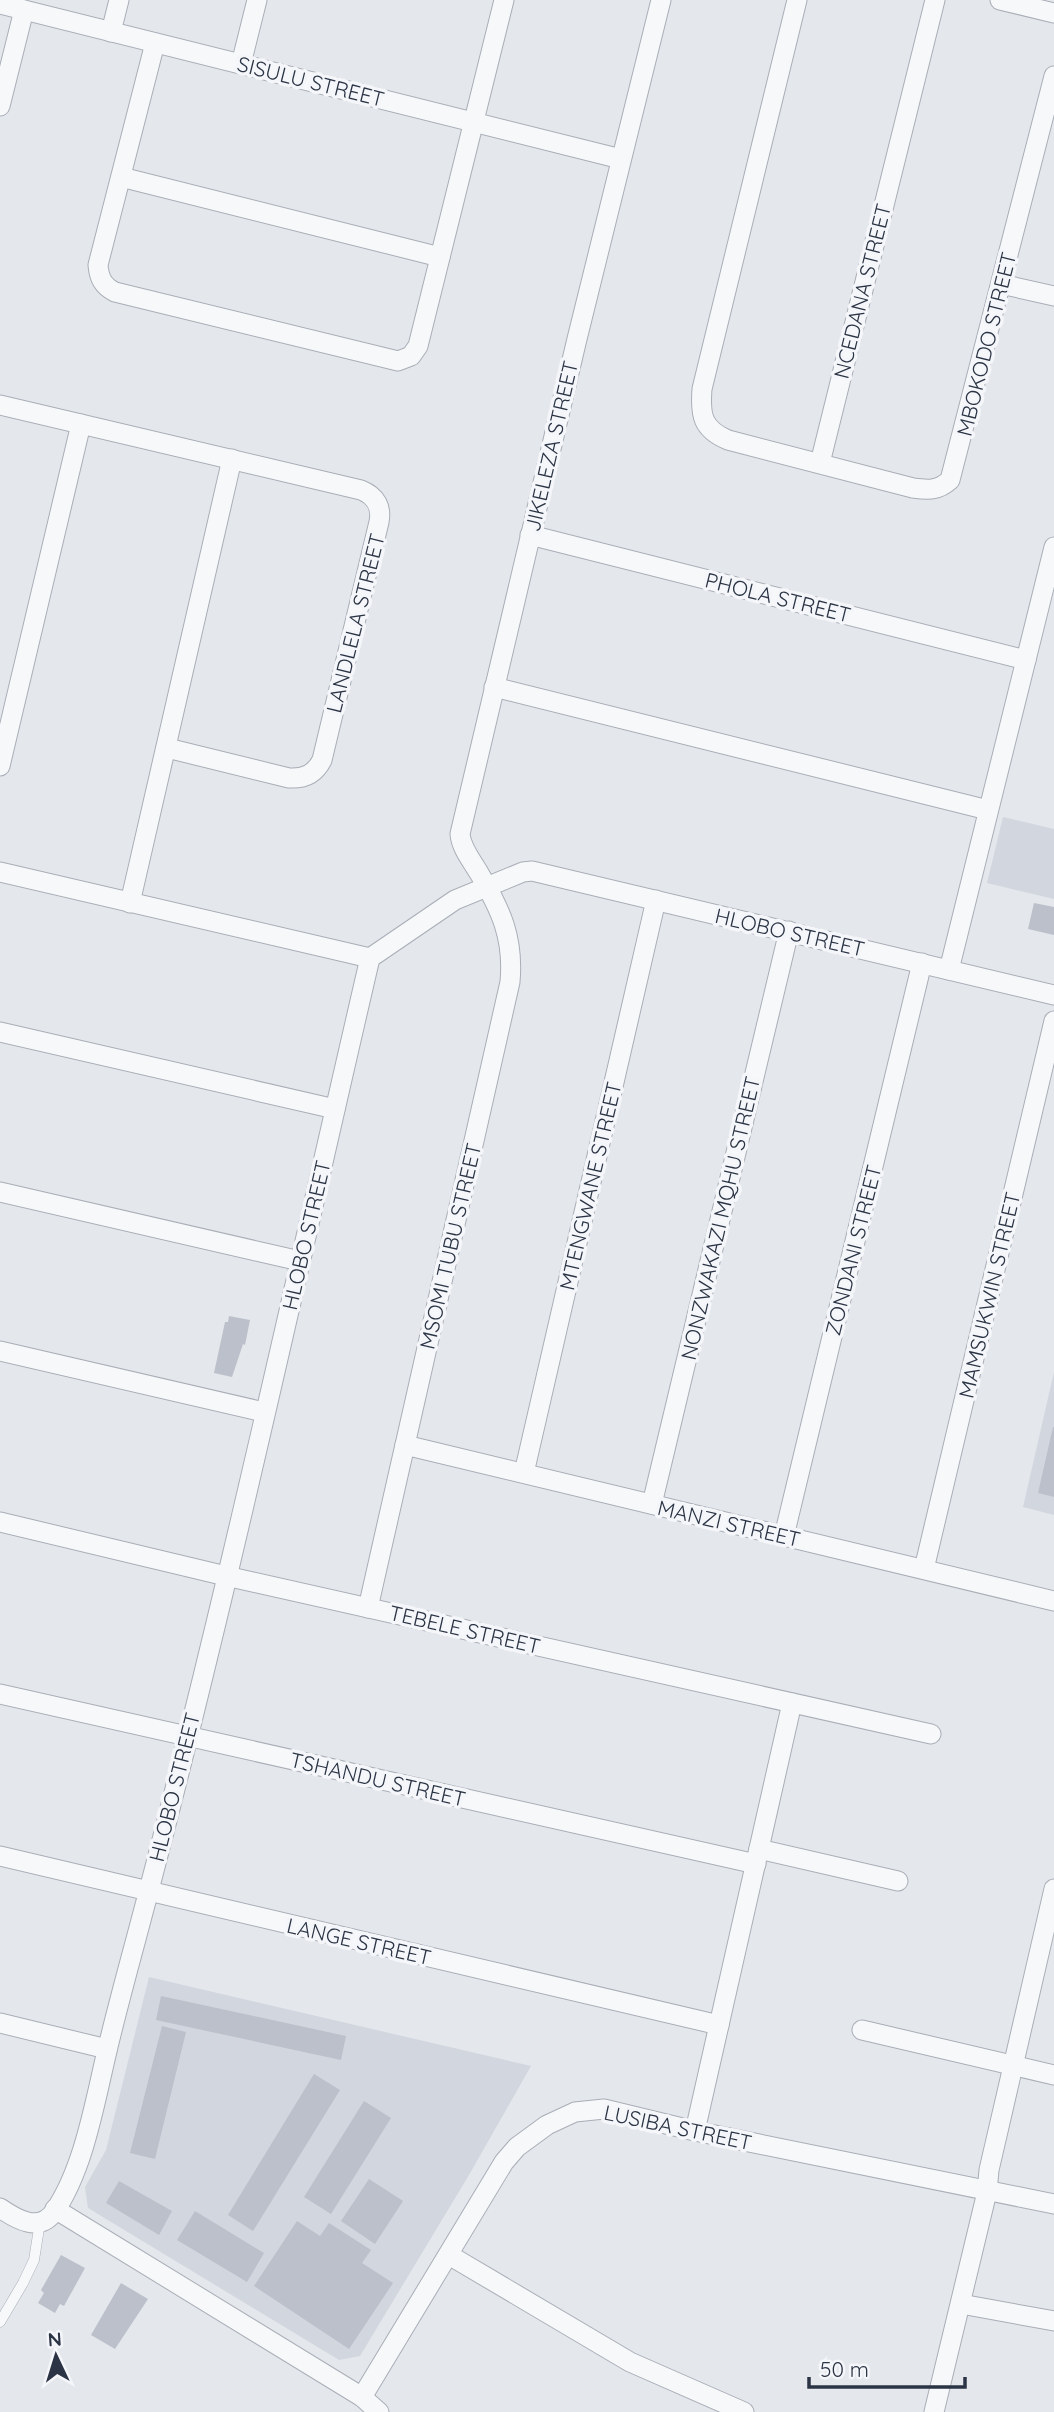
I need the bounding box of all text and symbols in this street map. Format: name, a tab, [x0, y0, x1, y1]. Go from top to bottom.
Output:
street label: SISULU STREET	[235, 50, 387, 112]
street label: NCEDANA STREET	[828, 201, 896, 381]
street label: MBOKODO STREET	[951, 249, 1021, 439]
street label: JIKELEZA STREET	[519, 358, 583, 534]
street label: LANDLELA STREET	[320, 531, 390, 715]
street label: PHOLA STREET	[702, 566, 854, 628]
street label: HLOBO STREET	[713, 902, 867, 962]
street label: NONZWAKAZI MQHU STREET	[675, 1074, 765, 1362]
street label: MTENGWANE STREET	[553, 1079, 627, 1293]
street label: MSOMI TUBU STREET	[414, 1140, 486, 1352]
street label: HLOBO STREET	[276, 1158, 336, 1312]
street label: ZONDANI STREET	[819, 1162, 887, 1338]
street label: MAMSUKWIN STREET	[953, 1189, 1025, 1401]
street label: MANZI STREET	[655, 1494, 803, 1552]
street label: TEBELE STREET	[387, 1599, 543, 1659]
street label: HLOBO STREET	[143, 1710, 205, 1864]
street label: TSHANDU STREET	[288, 1746, 468, 1812]
street label: LANGE STREET	[284, 1912, 434, 1970]
street label: LUSIBA STREET	[602, 2099, 754, 2155]
north arrow	[21, 2321, 91, 2391]
text: N	[47, 2327, 63, 2351]
scale bar	[809, 2346, 965, 2390]
text: 50 m	[820, 2356, 869, 2382]

